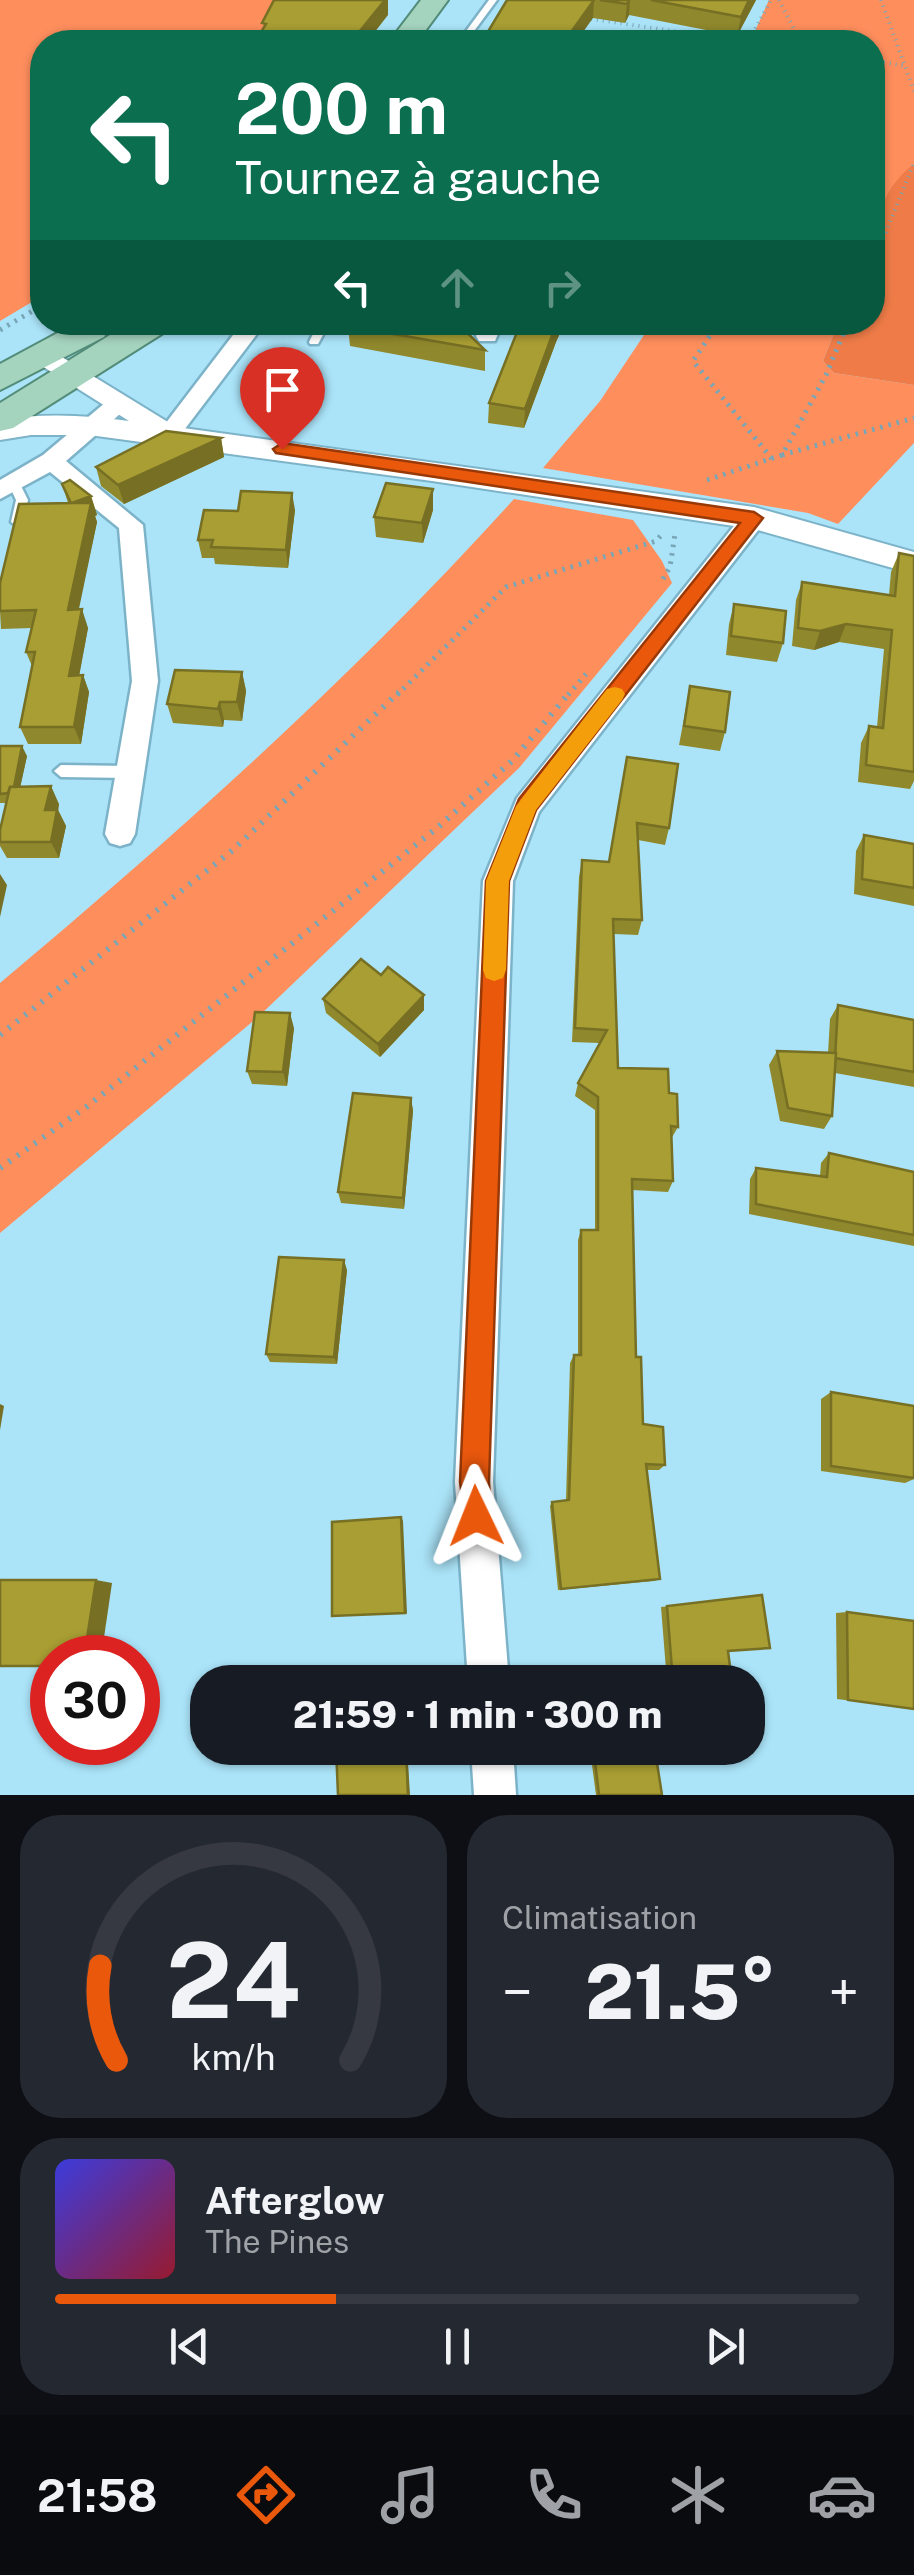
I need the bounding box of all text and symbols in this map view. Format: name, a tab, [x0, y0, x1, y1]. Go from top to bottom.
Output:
text: 200 m	[235, 67, 448, 150]
icon: left	[70, 70, 200, 200]
text: Tournez à gauche	[235, 151, 601, 204]
icon: left	[325, 260, 380, 315]
icon: ahead	[430, 260, 485, 315]
icon: right	[535, 260, 590, 315]
pin	[240, 347, 325, 450]
icon: arrive	[255, 362, 310, 417]
position arrow	[424, 1464, 528, 1568]
speed limit sign: 30	[30, 1635, 160, 1765]
text: 21:59 · 1 min · 300 m	[293, 1692, 662, 1737]
text: Climatisation	[502, 1899, 697, 1936]
text: 24	[166, 1919, 301, 2041]
text: 21.5°	[585, 1948, 776, 2036]
text: −	[502, 1960, 533, 2024]
text: +	[829, 1960, 859, 2024]
text: km/h	[191, 2036, 276, 2078]
text: Afterglow	[205, 2178, 385, 2223]
text: The Pines	[205, 2223, 349, 2260]
icon: previous	[162, 2319, 217, 2374]
icon: pause	[430, 2319, 485, 2374]
icon: next	[698, 2319, 753, 2374]
icon: directions	[231, 2460, 301, 2530]
icon: music	[375, 2460, 445, 2530]
icon: phone	[519, 2460, 589, 2530]
icon: climate	[663, 2460, 733, 2530]
icon: car	[807, 2460, 877, 2530]
text: 21:58	[37, 2469, 158, 2522]

